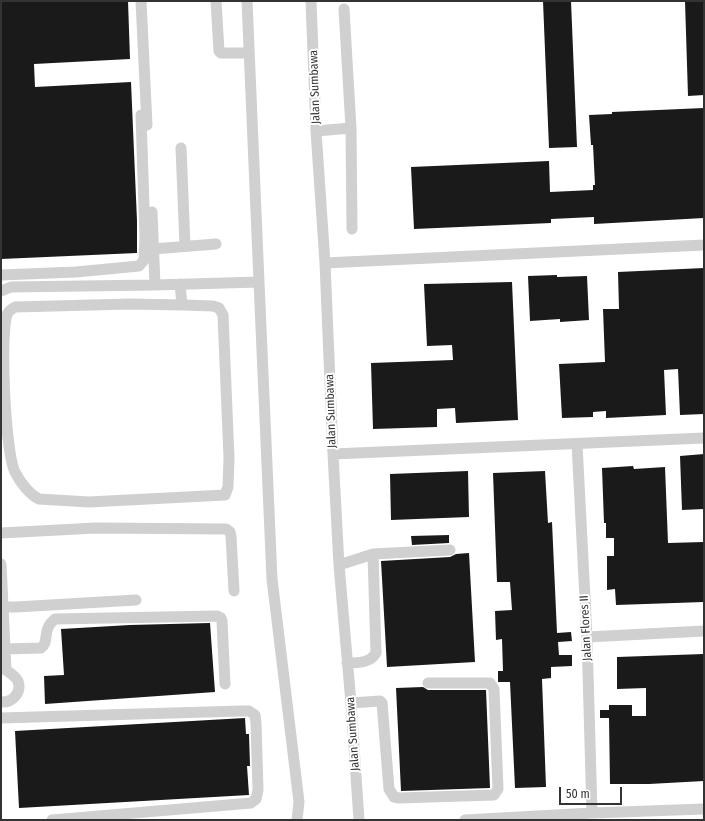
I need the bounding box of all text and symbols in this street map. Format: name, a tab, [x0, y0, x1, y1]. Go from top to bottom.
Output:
street label: Jalan Sumbawa	[307, 50, 323, 124]
street label: Jalan Sumbawa	[323, 374, 339, 448]
street label: Jalan Flores II	[577, 595, 595, 661]
street label: Jalan Sumbawa	[343, 696, 363, 772]
scale bar	[561, 779, 624, 805]
text: 50 m	[566, 787, 590, 801]

